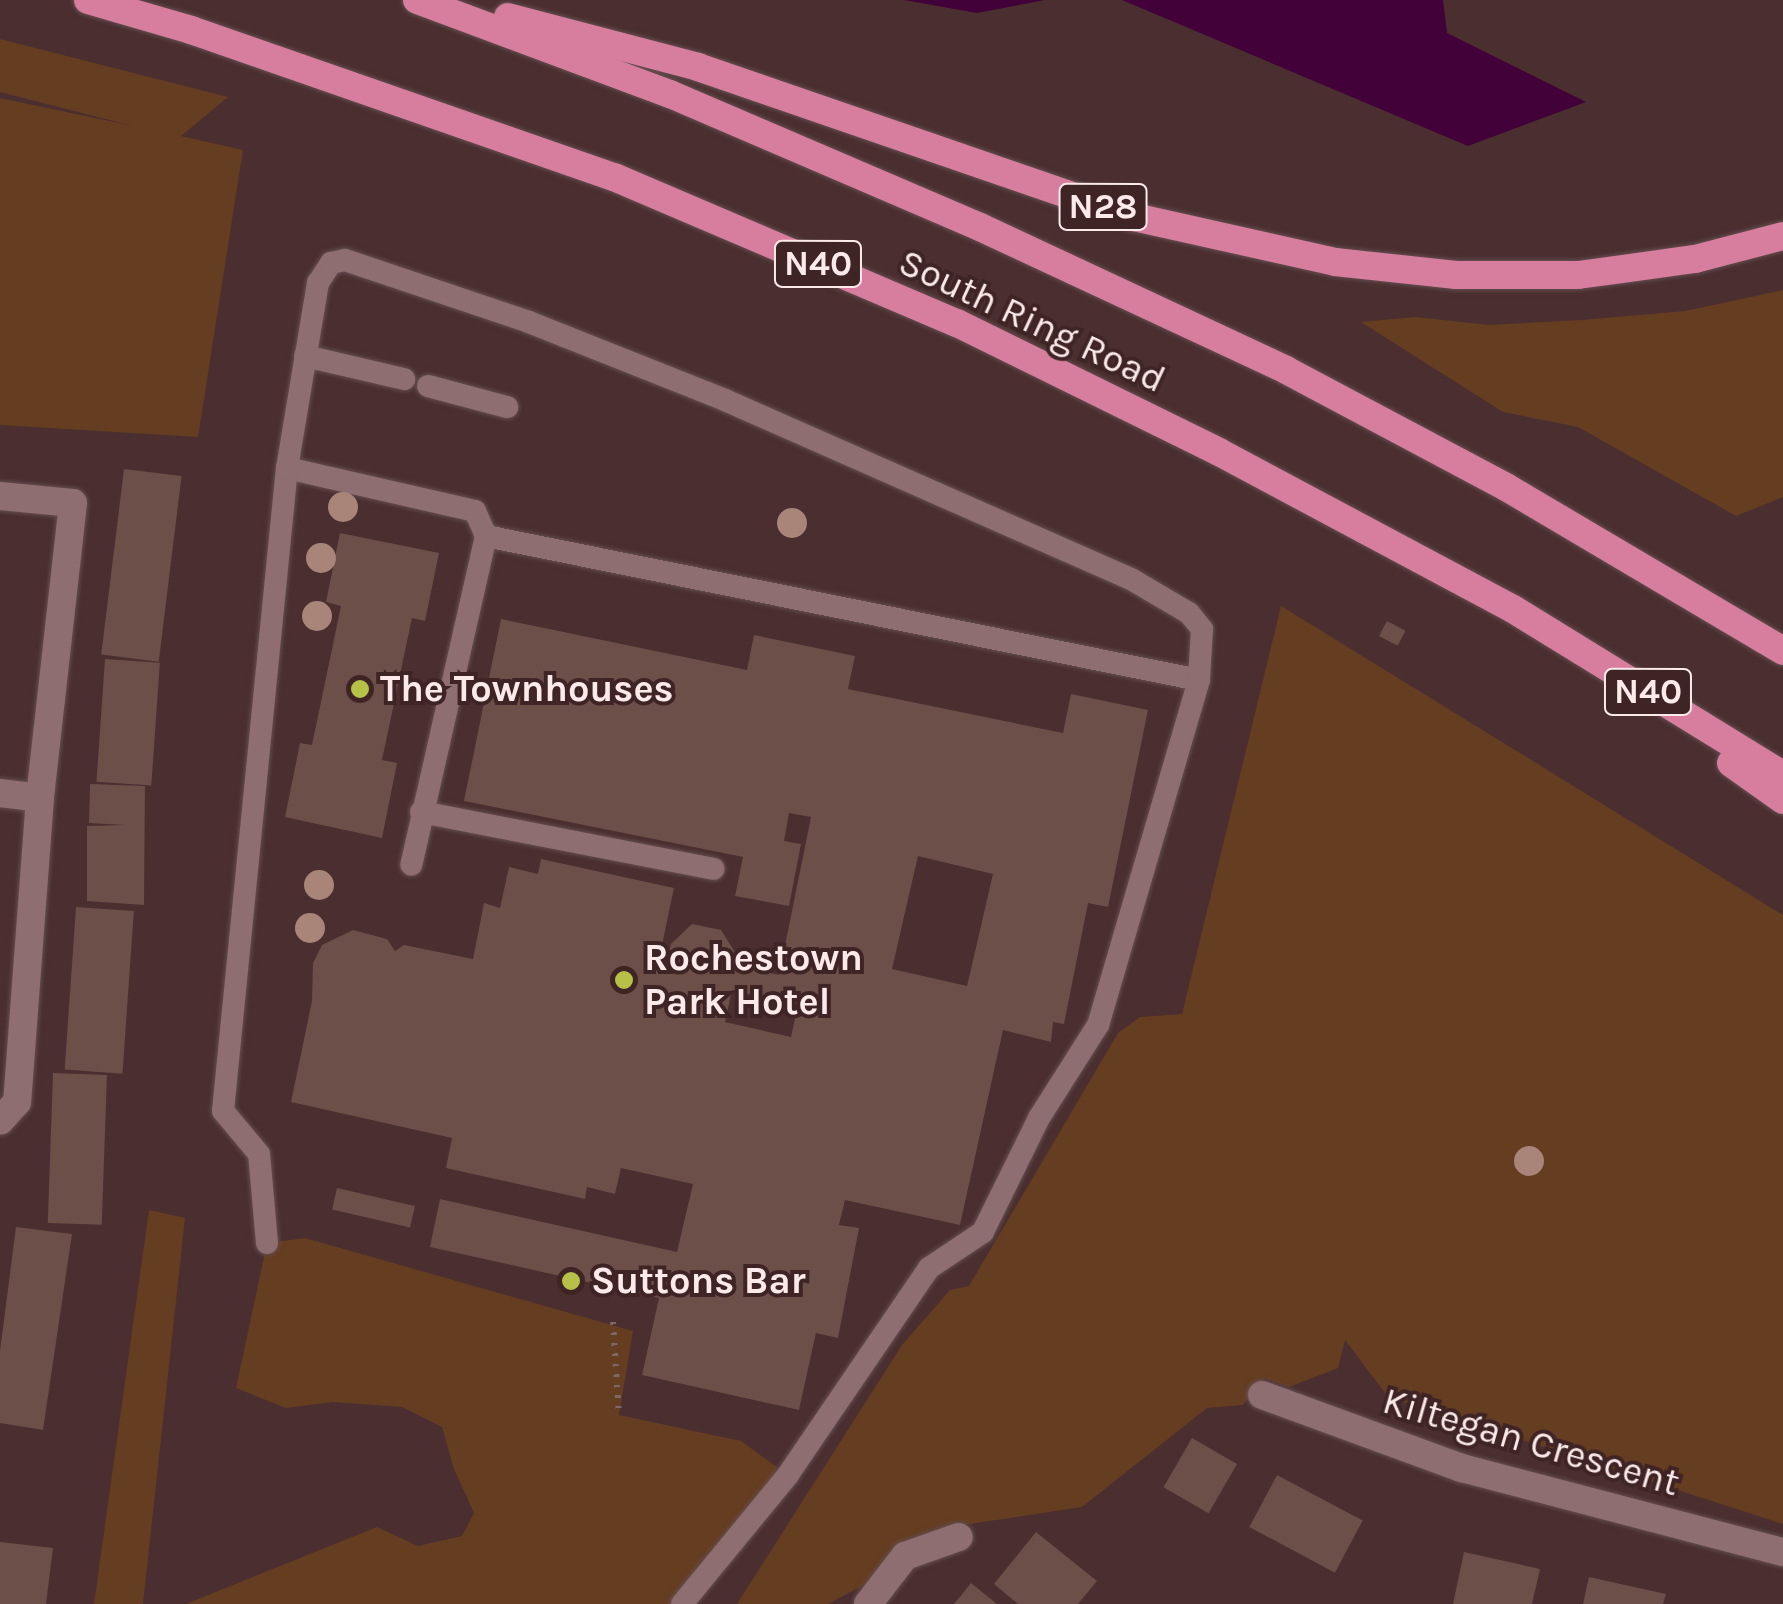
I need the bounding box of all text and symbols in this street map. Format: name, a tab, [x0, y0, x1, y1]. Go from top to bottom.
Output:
road number: N28	[1058, 177, 1148, 237]
road number: N40	[773, 234, 863, 294]
street label: South Ring Road	[892, 239, 1172, 403]
road number: N40	[1603, 662, 1693, 722]
place label: The Townhouses	[380, 666, 674, 712]
marker: The Townhouses	[349, 678, 371, 700]
place label: Rochestown Park Hotel	[644, 935, 863, 1024]
marker: Rochestown Park Hotel	[613, 969, 635, 991]
place label: Suttons Bar	[591, 1258, 806, 1304]
marker: Suttons Bar	[560, 1270, 582, 1292]
street label: Kiltegan Crescent	[1378, 1378, 1684, 1506]

